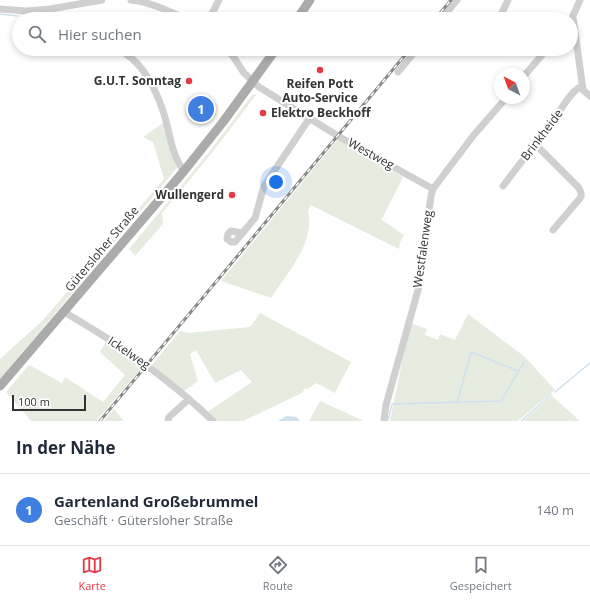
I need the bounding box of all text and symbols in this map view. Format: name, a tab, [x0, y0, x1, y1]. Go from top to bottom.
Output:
search box	[12, 12, 578, 56]
icon: search	[26, 23, 48, 45]
text: Hier suchen	[58, 24, 142, 44]
marker: Reifen Pott Auto-Service	[315, 65, 325, 75]
north arrow	[494, 68, 530, 104]
place label: G.U.T. Sonntag	[94, 72, 181, 89]
place label: Reifen Pott Auto-Service	[282, 75, 358, 106]
marker: G.U.T. Sonntag	[184, 76, 194, 86]
pin: 1	[188, 94, 214, 124]
place label: Elektro Beckhoff	[271, 104, 371, 121]
street label: Brinkheide	[517, 105, 567, 164]
marker: Elektro Beckhoff	[258, 108, 268, 118]
street label: Westweg	[345, 134, 398, 173]
your location	[266, 172, 286, 192]
place label: Wullengerd	[155, 186, 224, 203]
marker: Wullengerd	[227, 190, 237, 200]
street label: Gütersloher Straße	[61, 202, 143, 295]
street label: Westfalenweg	[409, 209, 436, 289]
street label: Ickelweg	[105, 332, 154, 373]
scale bar	[12, 393, 86, 412]
text: 100 m	[18, 394, 50, 409]
text: In der Nähe	[16, 436, 115, 459]
text: Gartenland Großebrummel	[54, 491, 258, 511]
text: 1	[25, 501, 33, 519]
text: 140 m	[536, 501, 574, 519]
text: Geschäft · Gütersloher Straße	[54, 511, 233, 529]
tab: Karte	[78, 554, 106, 593]
tab: Route	[263, 554, 293, 593]
tab: Gespeichert	[450, 554, 512, 593]

